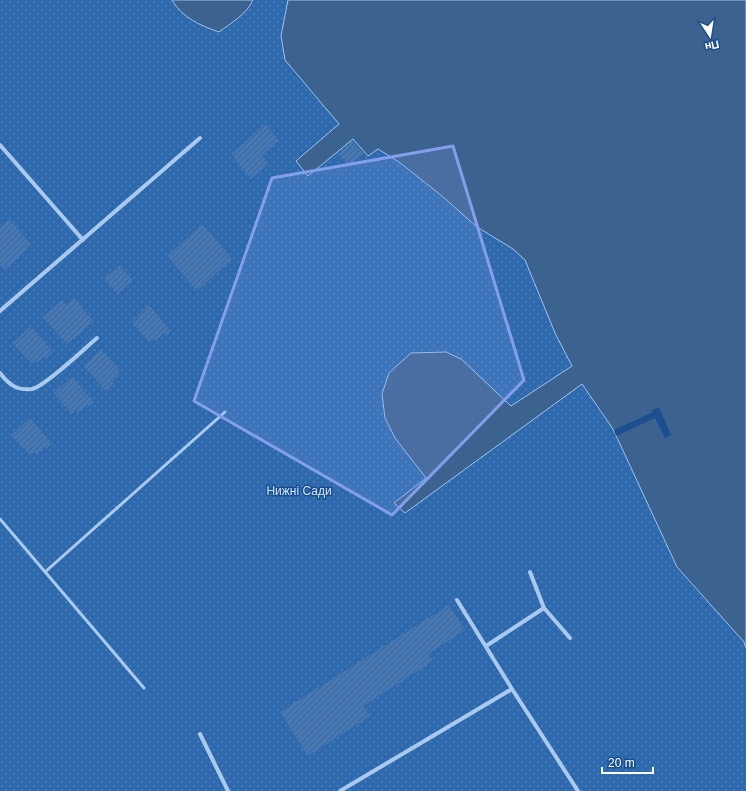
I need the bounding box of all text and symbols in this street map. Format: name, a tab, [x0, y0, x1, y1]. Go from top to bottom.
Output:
north arrow	[690, 16, 730, 56]
text: Пн	[704, 38, 720, 53]
park label: Нижні Сади	[266, 484, 332, 498]
scale bar	[602, 749, 653, 775]
text: 20 m	[608, 756, 635, 770]

